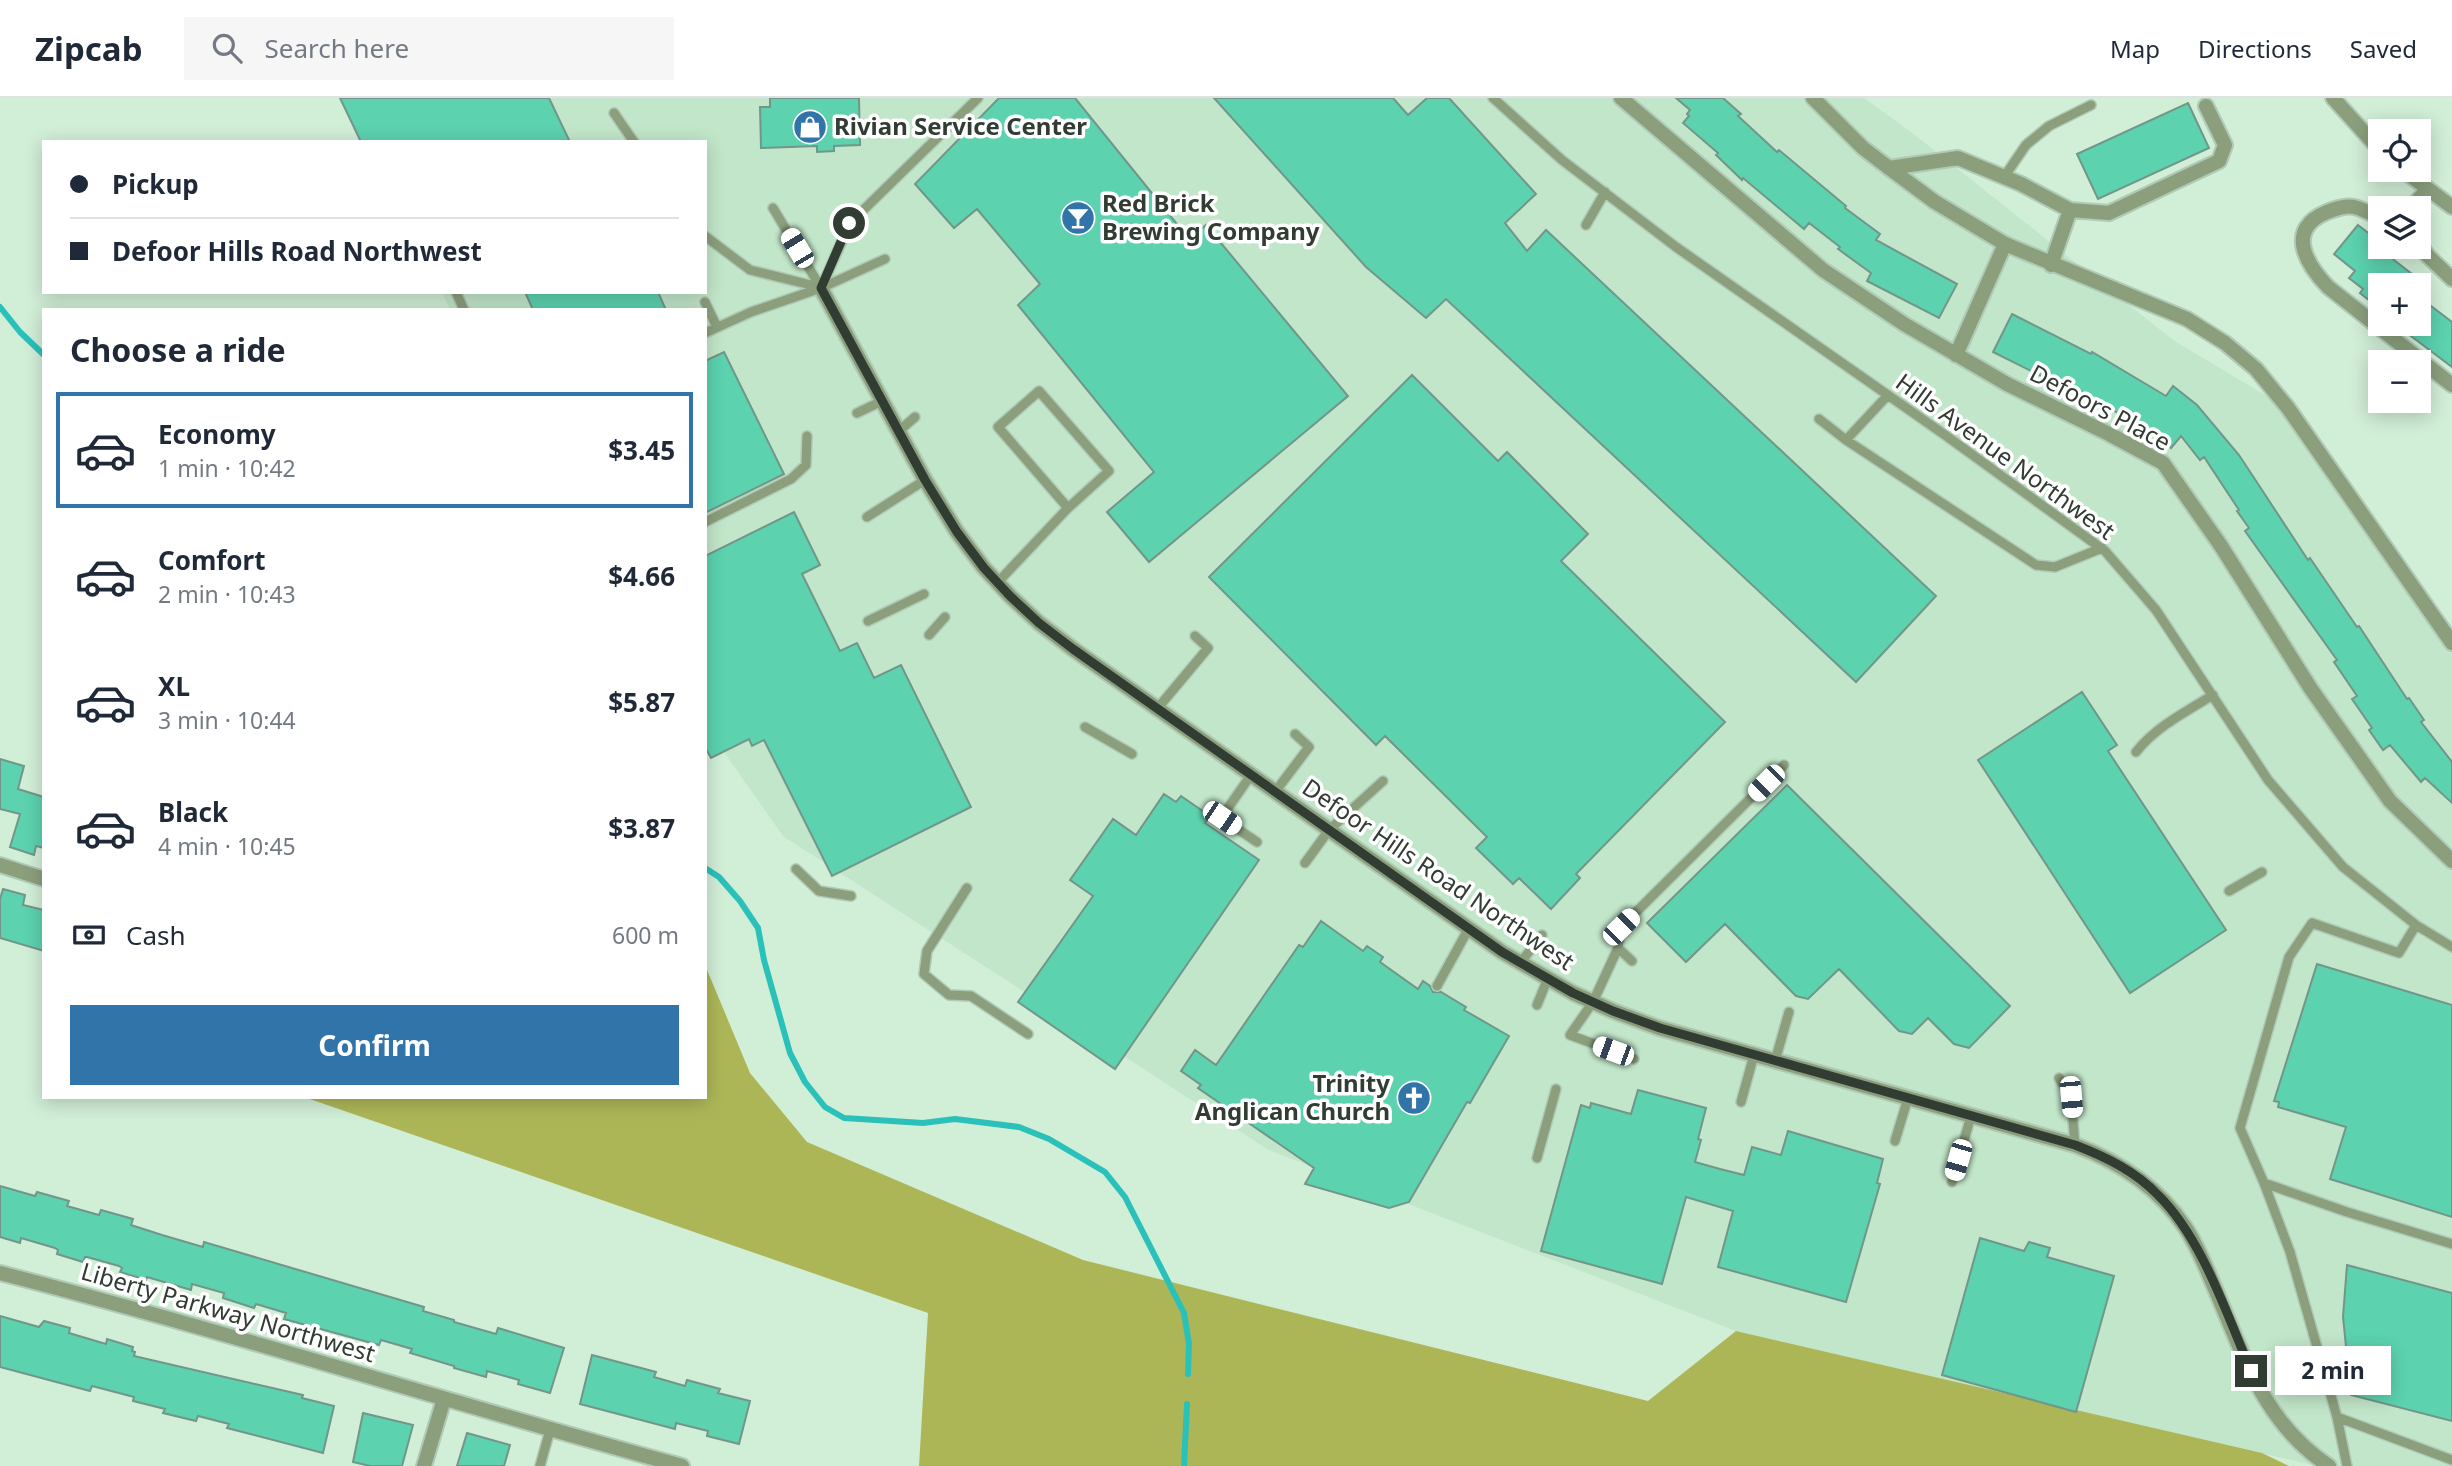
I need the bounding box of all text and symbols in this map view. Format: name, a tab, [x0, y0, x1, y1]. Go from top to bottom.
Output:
search box	[184, 17, 674, 80]
text: Zipcab	[35, 26, 142, 71]
icon: search	[208, 29, 246, 67]
text: Search here	[264, 30, 409, 66]
text: Map	[2110, 32, 2160, 65]
text: Directions	[2198, 32, 2312, 65]
text: Saved	[2350, 32, 2417, 65]
shop icon: Rivian Service Center	[791, 108, 829, 146]
place label: Rivian Service Center	[834, 109, 1087, 142]
map controls	[2368, 119, 2431, 413]
button: locate	[2368, 119, 2431, 182]
text: Pickup	[112, 166, 199, 202]
place label: Red Brick Brewing Company	[1102, 186, 1320, 247]
button: layers	[2368, 196, 2431, 259]
bar icon: Red Brick Brewing Company	[1059, 199, 1097, 237]
route start	[833, 207, 865, 239]
car	[778, 225, 817, 271]
text: Defoor Hills Road Northwest	[112, 233, 482, 269]
button: +	[2368, 273, 2431, 336]
text: Choose a ride	[70, 328, 286, 371]
button: −	[2368, 350, 2431, 413]
street label: Defoors Place	[2024, 356, 2177, 458]
street label: Hills Avenue Northwest	[1890, 365, 2122, 547]
text: Economy	[158, 416, 276, 452]
icon: car	[74, 419, 137, 482]
text: $3.45	[608, 432, 675, 468]
text: 1 min · 10:42	[158, 452, 296, 484]
text: Comfort	[158, 542, 266, 578]
icon: car	[74, 545, 137, 608]
text: $4.66	[608, 558, 675, 594]
text: 2 min · 10:43	[158, 578, 296, 610]
text: XL	[158, 668, 190, 704]
icon: car	[74, 671, 137, 734]
text: $5.87	[608, 684, 675, 720]
text: 3 min · 10:44	[158, 704, 296, 736]
car	[1744, 761, 1789, 805]
street label: Defoor Hills Road Northwest	[1296, 770, 1581, 977]
text: Black	[158, 794, 228, 830]
icon: car	[74, 797, 137, 860]
car	[1199, 798, 1246, 838]
text: $3.87	[608, 810, 675, 846]
text: 4 min · 10:45	[158, 830, 296, 862]
car	[1599, 905, 1644, 949]
icon: cash	[70, 916, 108, 954]
text: Cash	[126, 917, 186, 953]
text: 600 m	[612, 919, 679, 951]
button: Confirm	[70, 1005, 679, 1085]
car	[1590, 1034, 1637, 1068]
place label: Trinity Anglican Church	[1195, 1066, 1390, 1127]
car	[2059, 1075, 2084, 1119]
church icon: Trinity Anglican Church	[1395, 1079, 1433, 1117]
car	[1943, 1137, 1974, 1183]
street label: Liberty Parkway Northwest	[78, 1254, 380, 1369]
callout: 2 min	[2276, 1346, 2391, 1396]
text: 2 min	[2301, 1354, 2365, 1386]
route end	[2235, 1355, 2267, 1387]

